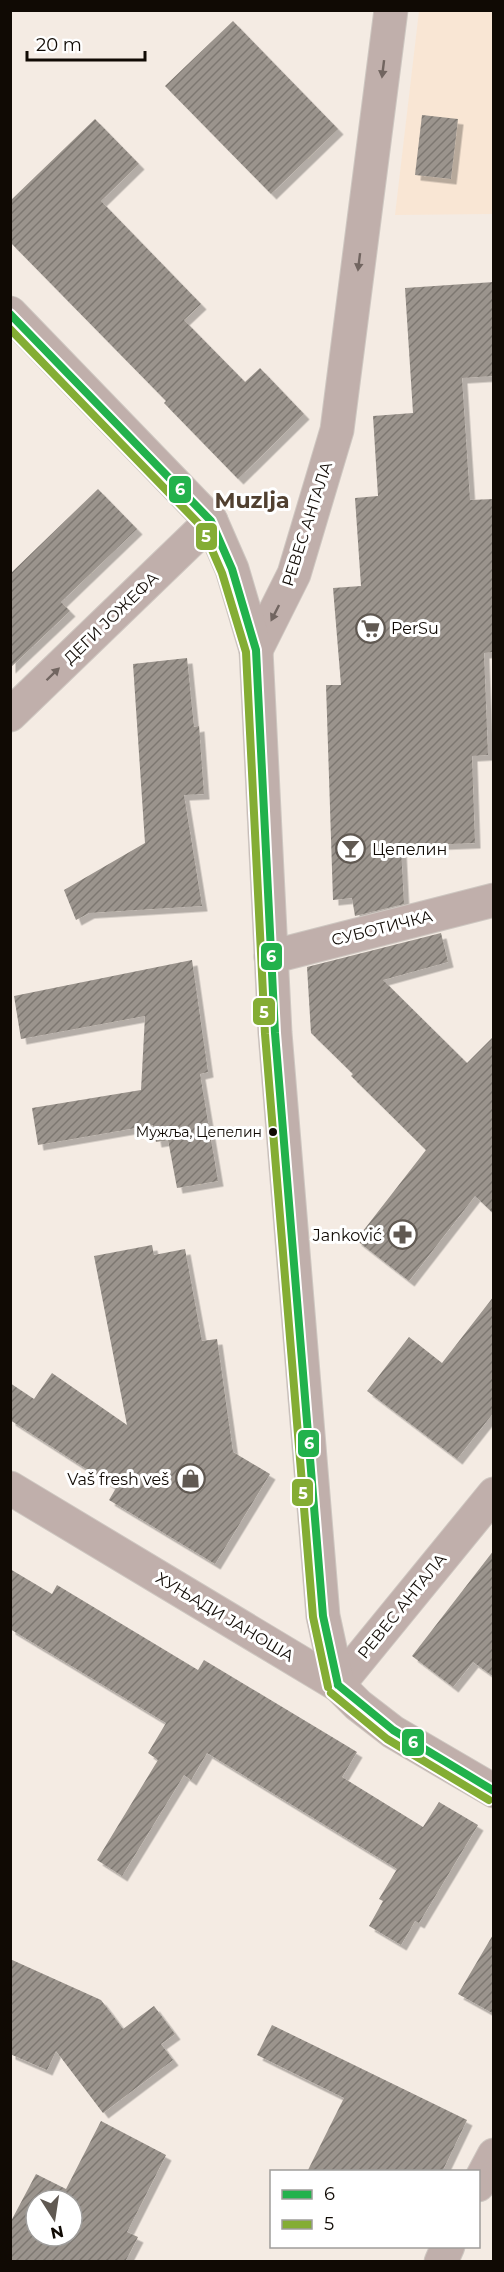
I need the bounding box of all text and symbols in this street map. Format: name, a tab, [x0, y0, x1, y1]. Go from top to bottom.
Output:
scale bar	[27, 24, 146, 62]
text: 20 m	[36, 34, 82, 56]
one-way arrow	[379, 59, 388, 78]
one-way arrow	[354, 253, 363, 272]
street label: РЕВЕС АНТАЛА	[278, 459, 336, 589]
line badge: 6	[168, 475, 192, 504]
text: 6	[175, 480, 185, 499]
district label: Muzlja	[214, 487, 290, 514]
line badge: 5	[195, 522, 218, 551]
text: 5	[201, 527, 211, 546]
street label: ДЕГИ ЈОЖЕФА	[60, 568, 162, 668]
one-way arrow	[270, 604, 280, 621]
supermarket icon: PerSu	[354, 612, 386, 644]
place label: PerSu	[391, 619, 439, 638]
one-way arrow	[45, 668, 59, 682]
bar icon: Цепелин	[335, 833, 367, 865]
place label: Цепелин	[372, 840, 447, 859]
street label: СУБОТИЧКА	[329, 906, 435, 950]
line badge: 6	[260, 942, 283, 971]
text: 6	[266, 947, 276, 966]
line badge: 5	[252, 997, 276, 1026]
text: 5	[259, 1003, 269, 1022]
place label: Мужља, Цепелин	[136, 1123, 262, 1141]
marker: Мужља, Цепелин	[267, 1126, 279, 1138]
pharmacy icon: Janković	[387, 1219, 419, 1251]
place label: Janković	[312, 1226, 382, 1245]
line badge: 6	[297, 1429, 320, 1458]
text: 6	[304, 1434, 314, 1453]
shop icon: Vaš fresh veš	[174, 1463, 206, 1495]
place label: Vaš fresh veš	[67, 1470, 169, 1489]
line badge: 5	[291, 1478, 314, 1507]
text: 5	[298, 1484, 308, 1503]
street label: РЕВЕС АНТАЛА	[354, 1549, 450, 1663]
street label: ХУЊАДИ ЈАНОША	[152, 1568, 298, 1666]
line badge: 6	[401, 1728, 425, 1757]
text: 6	[408, 1733, 418, 1752]
legend	[270, 2170, 480, 2248]
text: 6	[324, 2183, 335, 2205]
north arrow	[24, 2188, 84, 2248]
text: 5	[324, 2213, 334, 2235]
text: N	[49, 2222, 65, 2243]

